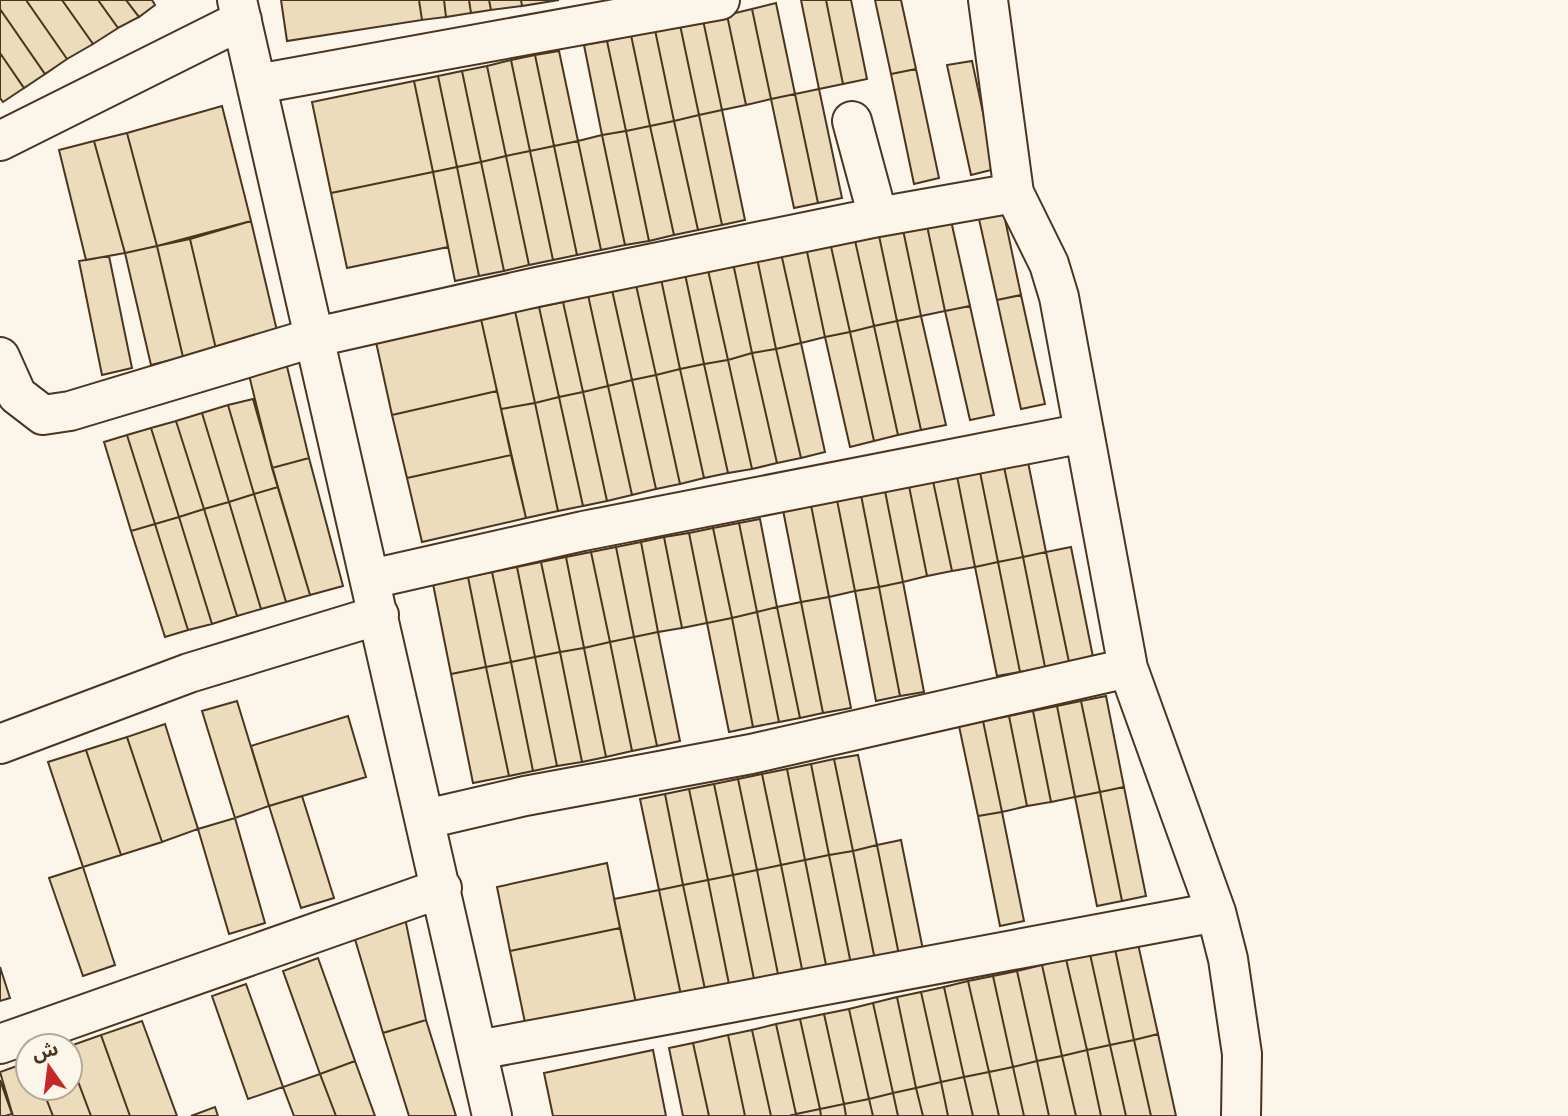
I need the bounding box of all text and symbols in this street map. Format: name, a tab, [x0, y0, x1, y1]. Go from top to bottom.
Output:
north arrow	[14, 1032, 84, 1102]
text: ش	[30, 1037, 60, 1065]

